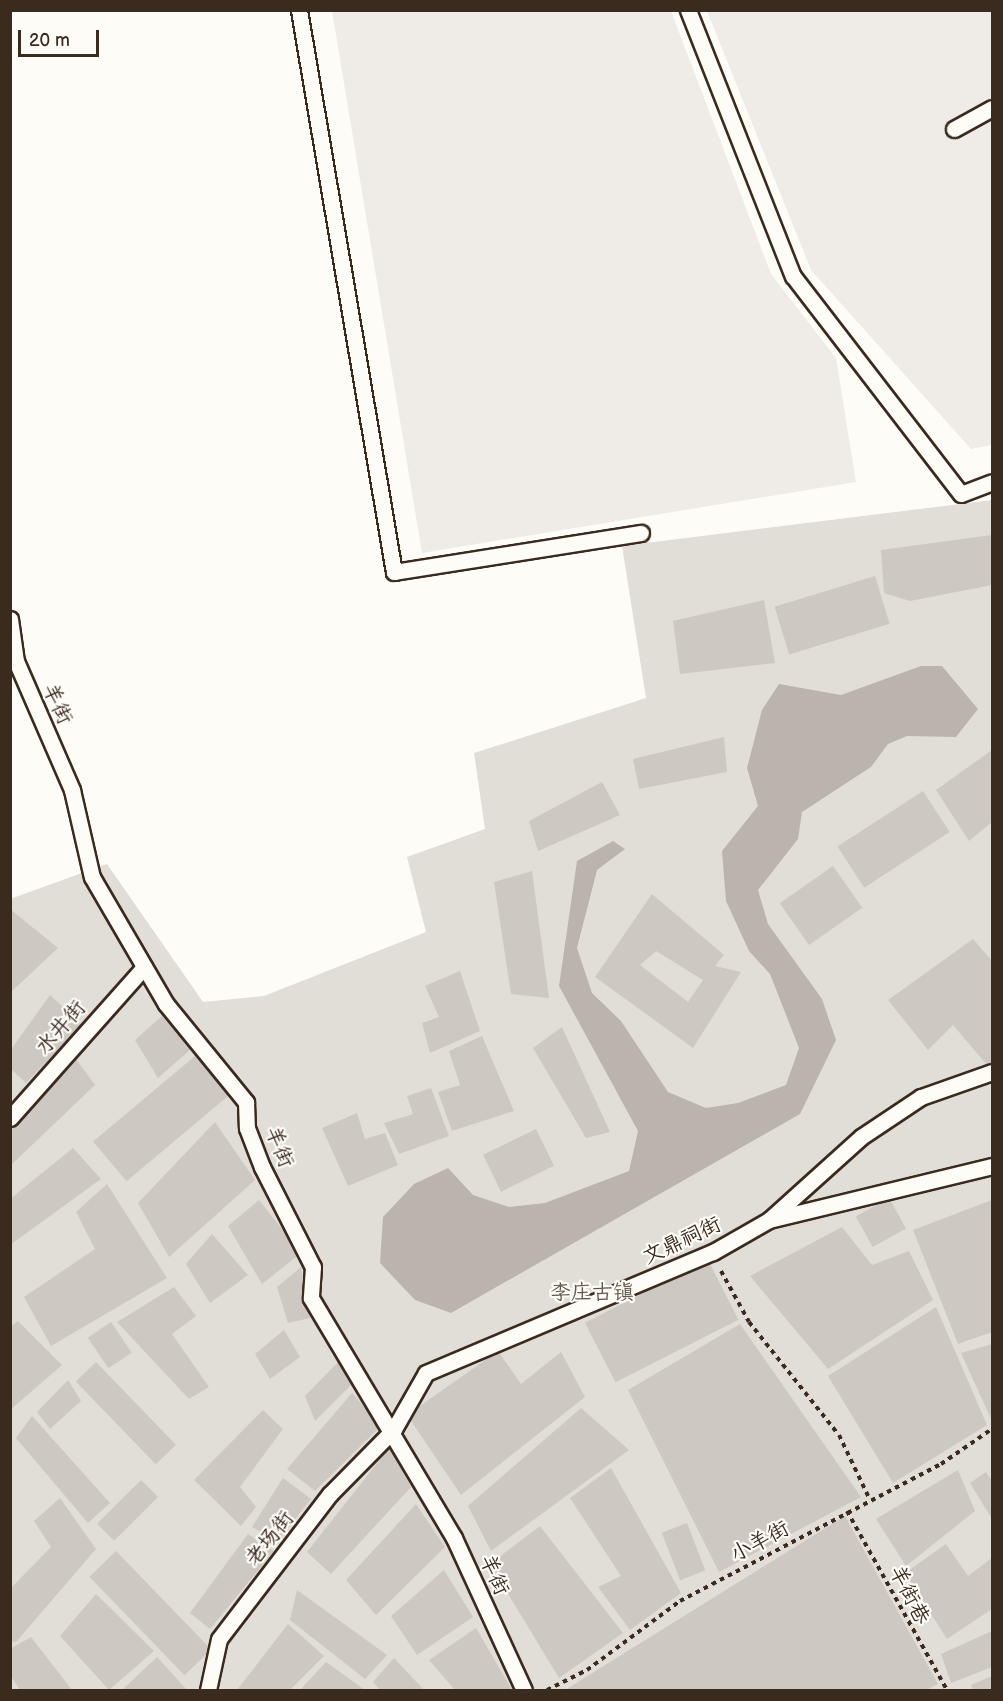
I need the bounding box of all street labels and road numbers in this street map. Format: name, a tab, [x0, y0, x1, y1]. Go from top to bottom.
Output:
street label: 羊街	[37, 680, 77, 728]
street label: 水井街	[31, 996, 91, 1060]
street label: 羊街	[259, 1123, 299, 1171]
street label: 文鼎祠街	[639, 1212, 725, 1270]
street label: 老场街	[241, 1506, 299, 1572]
street label: 小羊街	[726, 1516, 794, 1568]
street label: 羊街	[474, 1551, 514, 1599]
street label: 羊街巷	[883, 1561, 935, 1629]

